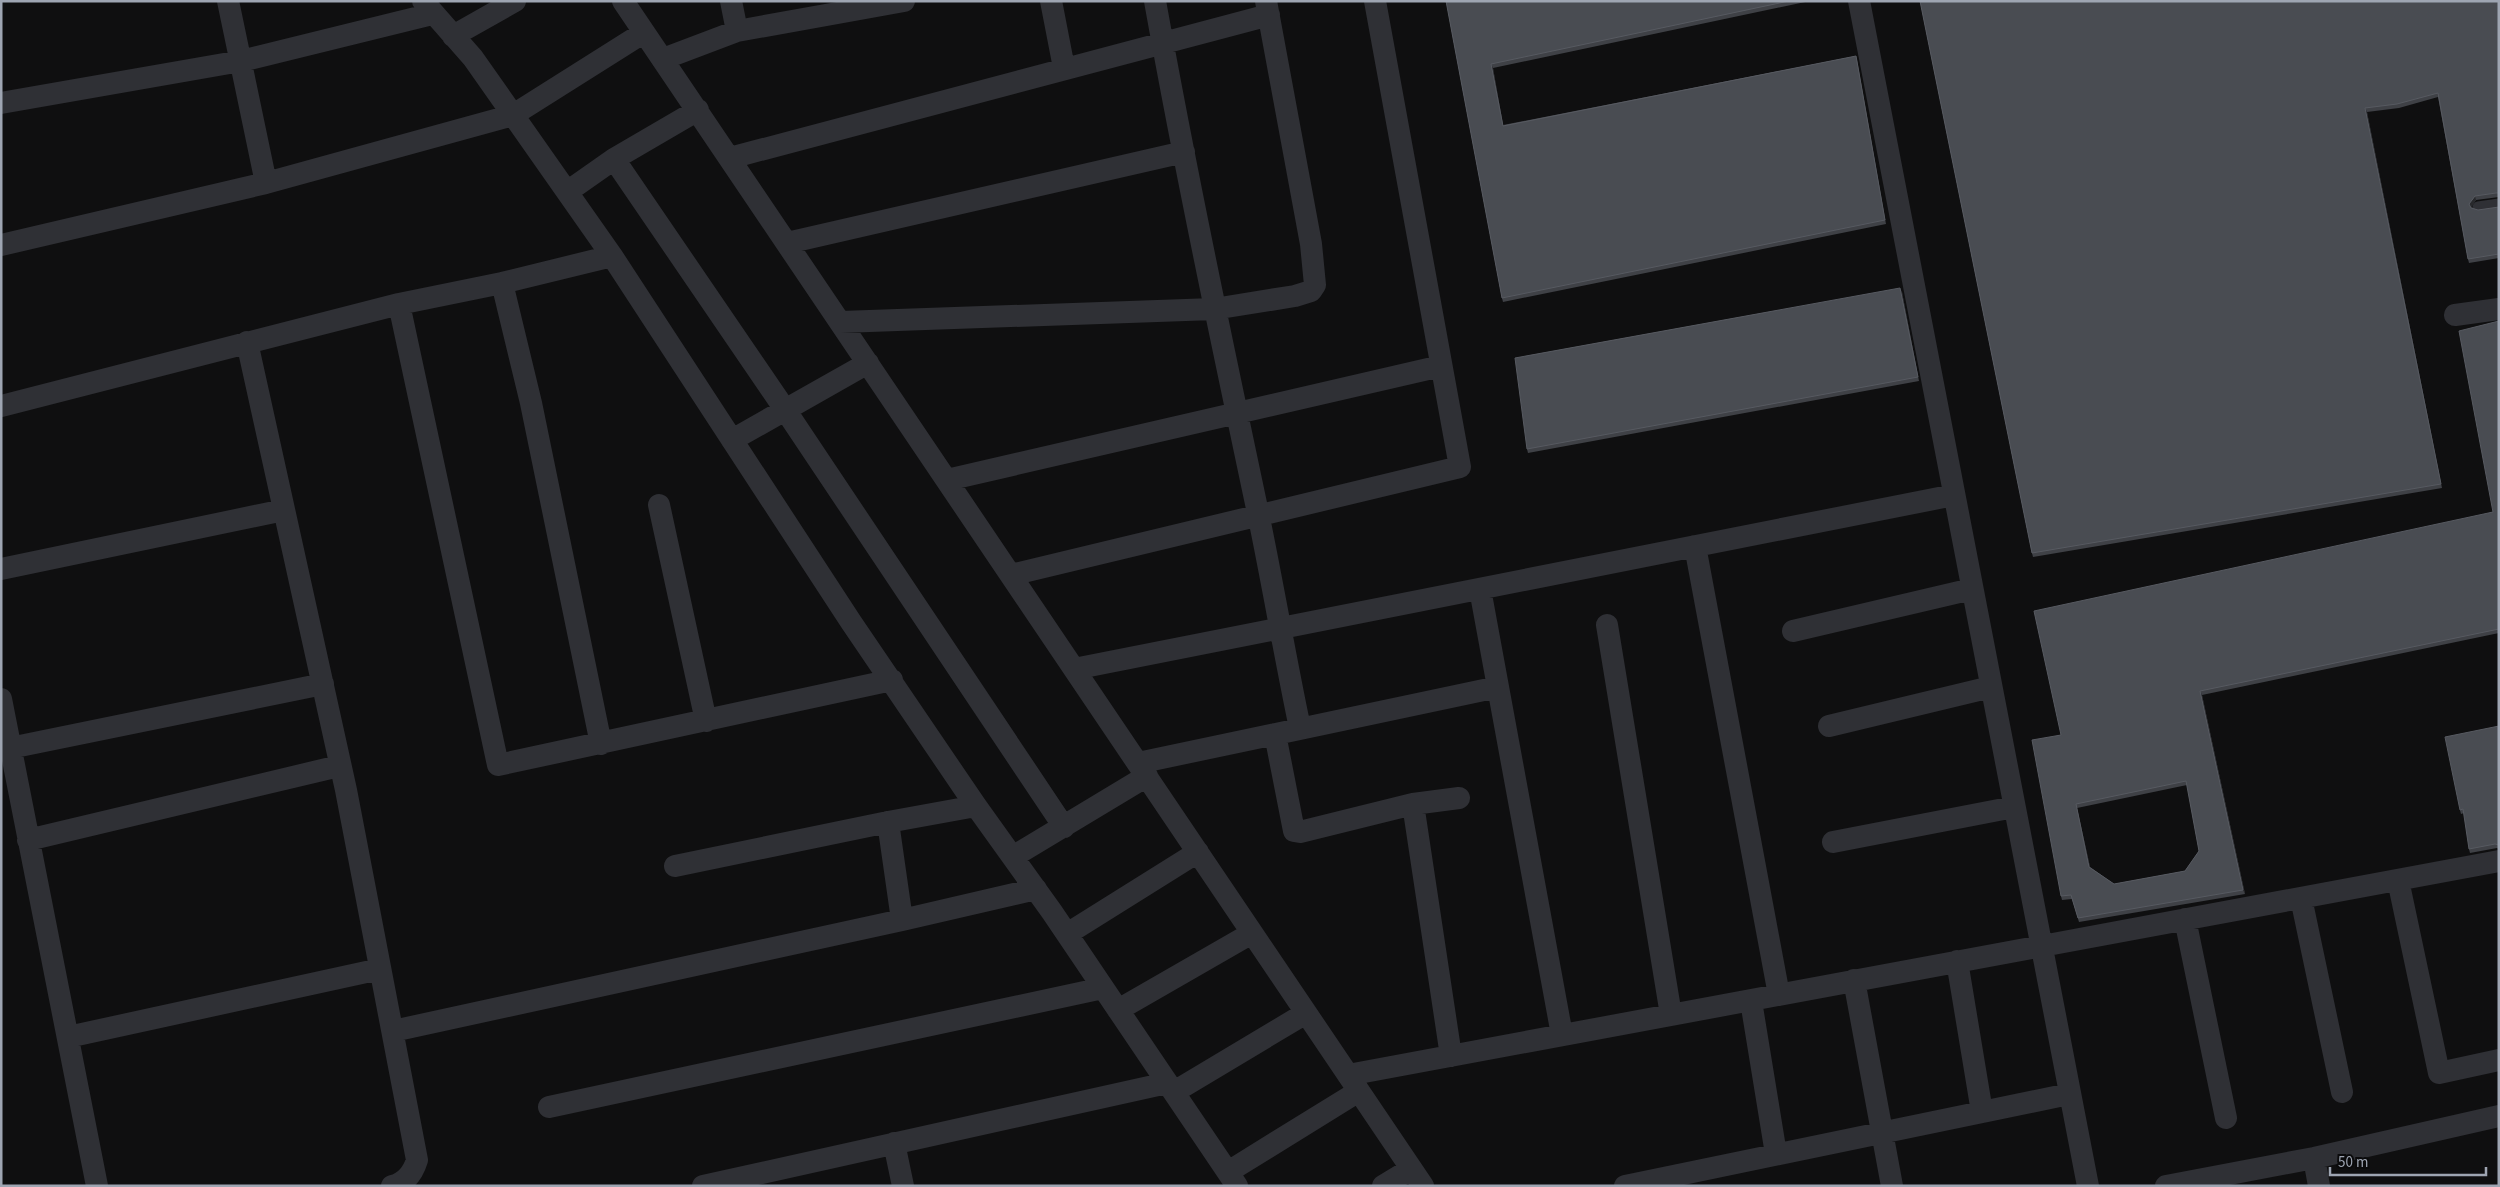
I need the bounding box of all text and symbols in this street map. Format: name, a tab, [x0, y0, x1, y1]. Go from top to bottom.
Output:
scale bar	[2330, 1144, 2486, 1176]
text: 50 m	[2338, 1152, 2368, 1173]

